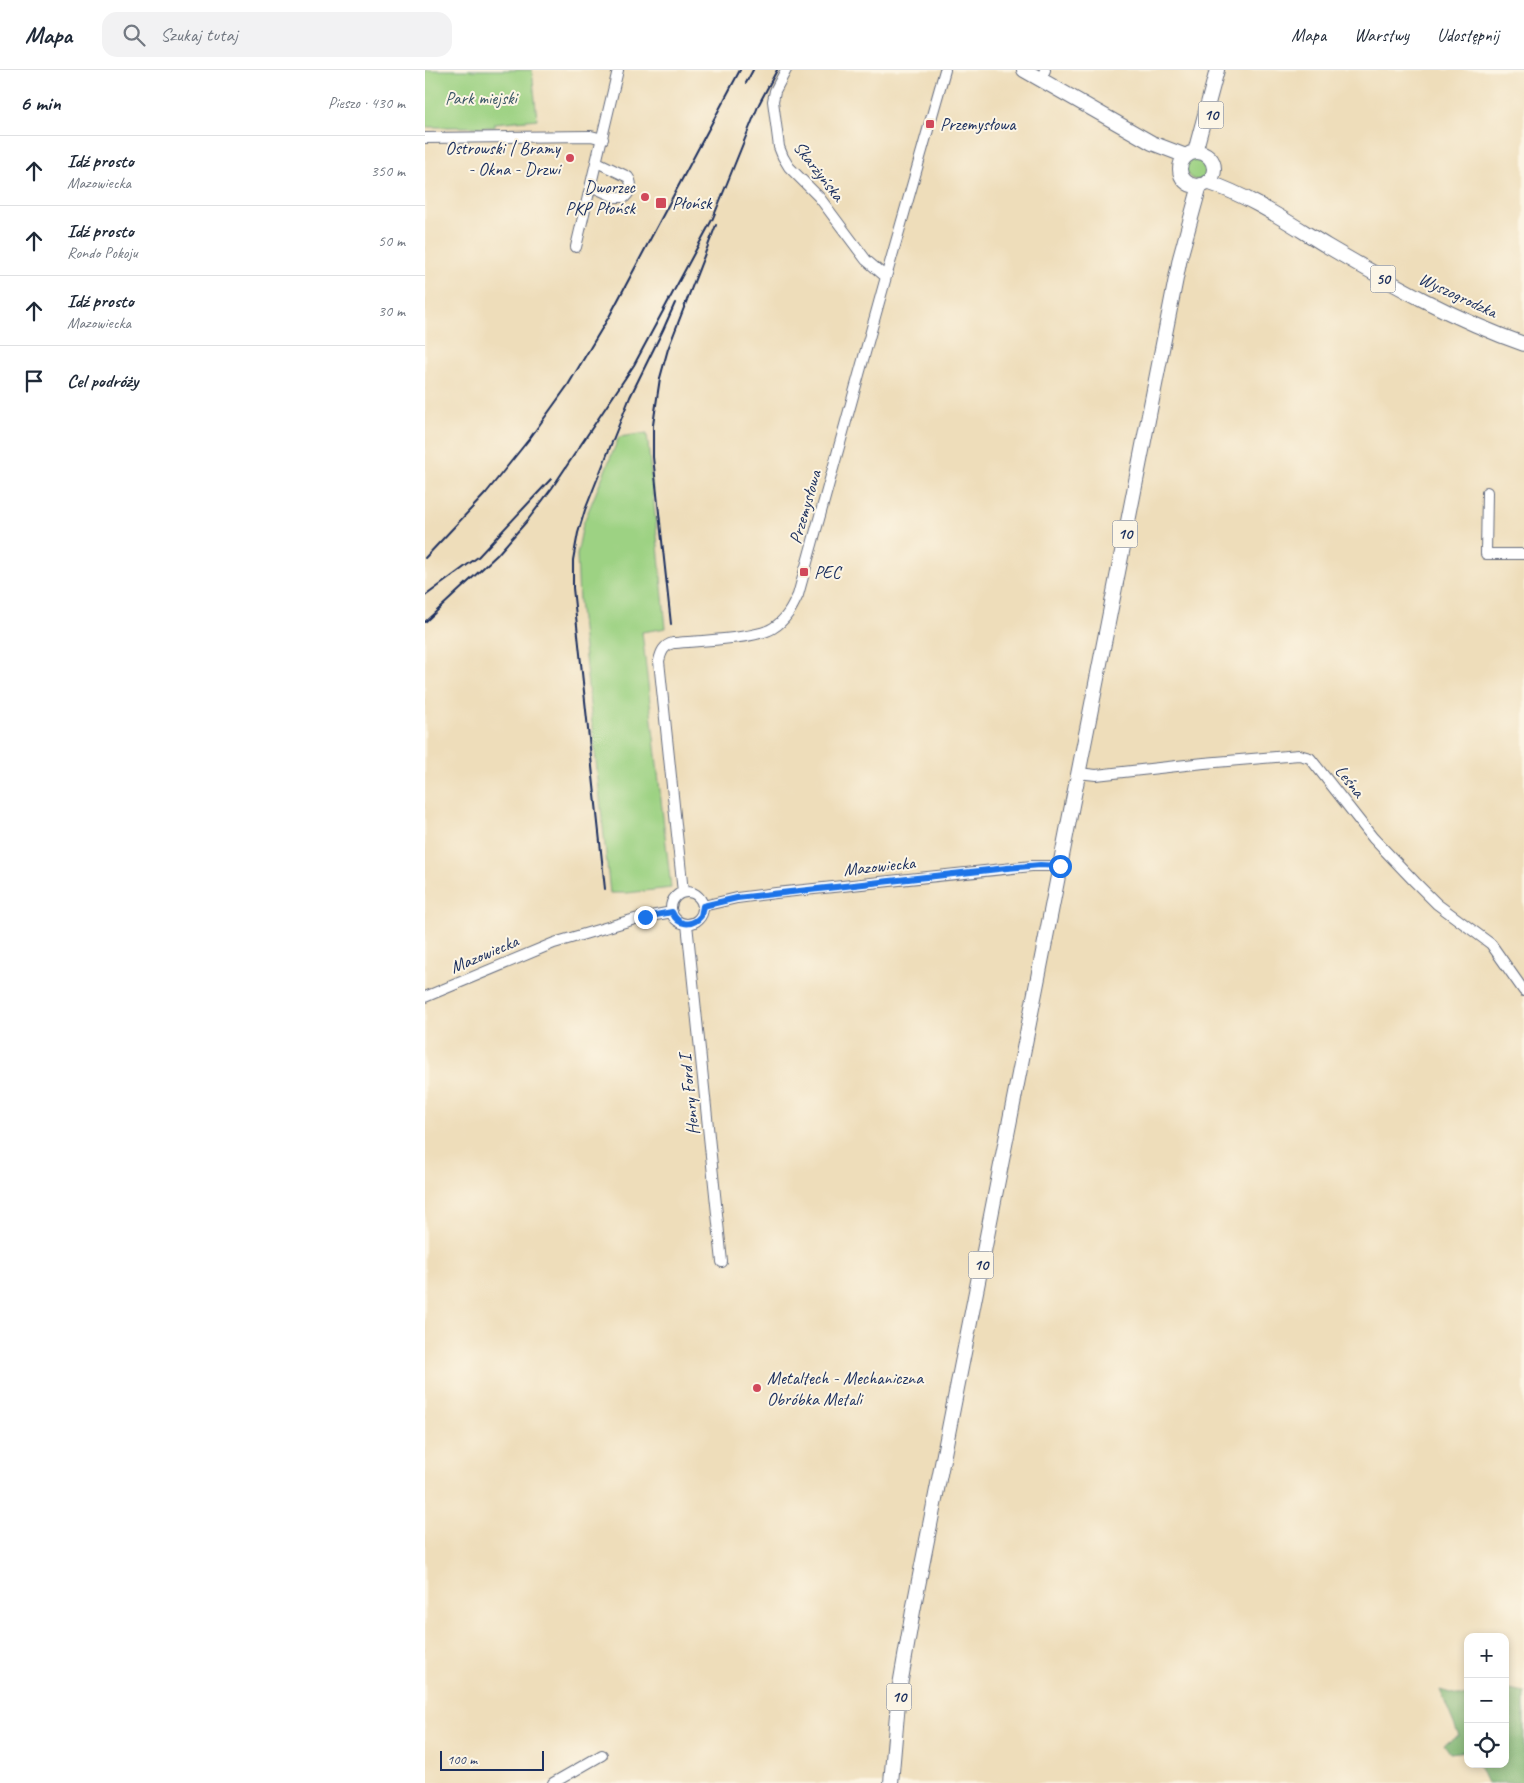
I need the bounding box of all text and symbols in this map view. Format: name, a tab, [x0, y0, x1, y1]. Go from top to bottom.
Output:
search box	[102, 12, 452, 57]
text: Mapa	[25, 20, 72, 50]
icon: search	[120, 21, 148, 49]
text: Szukaj tutaj	[160, 23, 238, 47]
text: Mapa	[1291, 24, 1326, 46]
text: Warstwy	[1354, 24, 1409, 46]
text: Udostępnij	[1437, 24, 1499, 46]
park label: Park miejski	[445, 87, 520, 109]
text: 6 min	[20, 90, 61, 116]
text: Pieszo · 430 m	[328, 93, 405, 113]
road number: 10	[1199, 102, 1223, 128]
place label: Przemysłowa	[940, 113, 1017, 135]
marker: Przemysłowa	[924, 118, 936, 130]
place label: Ostrowski | Bramy - Okna - Drzwi	[445, 137, 563, 180]
street label: Skarżyńska	[789, 137, 850, 206]
text: Idź prosto	[67, 149, 134, 173]
marker: Ostrowski | Bramy - Okna - Drzwi	[564, 152, 576, 164]
icon: ahead	[20, 157, 48, 185]
text: 350 m	[371, 161, 405, 181]
text: Mazowiecka	[67, 173, 131, 193]
place label: Dworzec PKP Płońsk	[565, 176, 637, 219]
marker: Dworzec PKP Płońsk	[639, 191, 651, 203]
place label: Płońsk	[672, 192, 713, 214]
marker: Płońsk	[654, 196, 668, 210]
text: Idź prosto	[67, 219, 134, 243]
icon: ahead	[20, 227, 48, 255]
text: 50 m	[378, 231, 405, 251]
text: Rondo Pokoju	[67, 243, 138, 263]
road number: 50	[1371, 265, 1395, 292]
street label: Wyszogrodzka	[1415, 267, 1502, 323]
text: Idź prosto	[67, 289, 134, 313]
icon: ahead	[20, 297, 48, 325]
text: 30 m	[378, 301, 405, 321]
text: Mazowiecka	[67, 313, 131, 333]
icon: arrive	[20, 367, 48, 395]
text: Cel podróży	[67, 369, 138, 393]
street label: Przemysłowa	[784, 466, 826, 546]
road number: 10	[1113, 520, 1137, 548]
place label: PEC	[814, 561, 843, 583]
marker: PEC	[798, 566, 810, 578]
street label: Leśna	[1330, 760, 1370, 803]
street label: Mazowiecka	[842, 851, 918, 881]
route start	[1049, 855, 1072, 878]
route end	[634, 906, 657, 929]
street label: Mazowiecka	[447, 929, 523, 978]
street label: Henry Ford I	[673, 1050, 704, 1136]
road number: 10	[969, 1252, 993, 1278]
place label: Metaltech - Mechaniczna Obróbka Metali	[767, 1367, 924, 1410]
marker: Metaltech - Mechaniczna Obróbka Metali	[751, 1382, 763, 1394]
map controls	[1464, 1633, 1509, 1768]
button: +	[1464, 1633, 1509, 1678]
button: −	[1464, 1678, 1509, 1723]
road number: 10	[887, 1684, 911, 1710]
button: locate	[1464, 1723, 1509, 1768]
scale bar	[440, 1748, 544, 1771]
text: 100 m	[447, 1751, 477, 1768]

